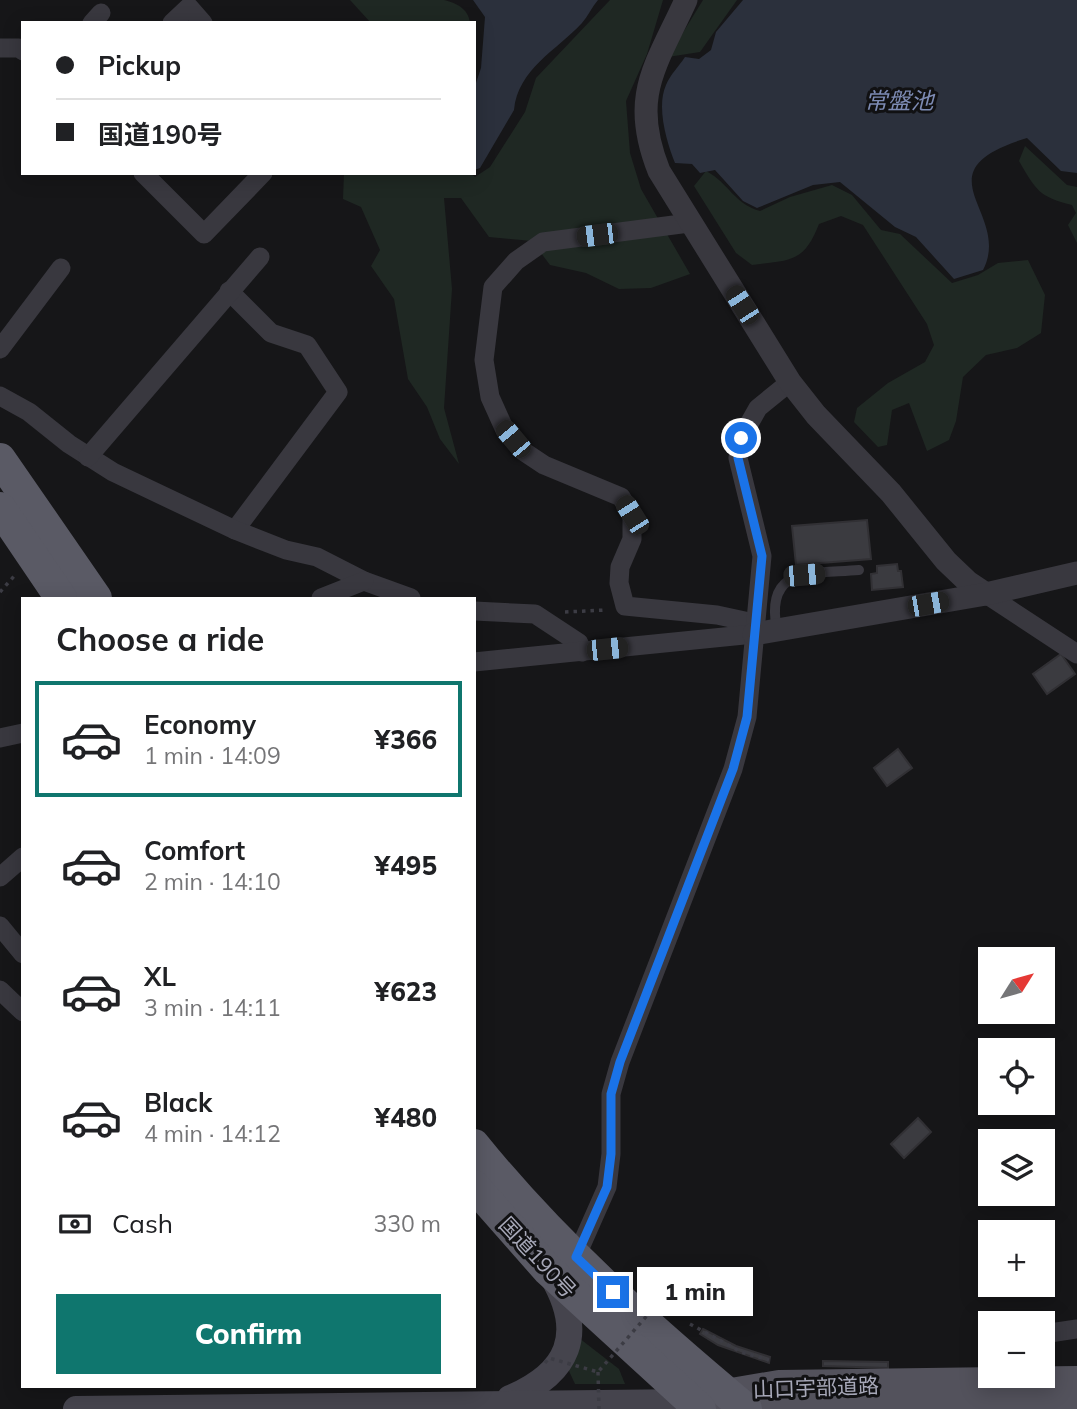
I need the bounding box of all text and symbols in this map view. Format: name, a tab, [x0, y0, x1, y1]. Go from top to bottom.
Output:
text: Pickup	[98, 49, 181, 82]
water label: 常盤池	[865, 86, 936, 115]
text: 国道190号	[98, 118, 223, 151]
car	[575, 222, 620, 248]
car	[722, 282, 763, 328]
car	[492, 416, 535, 462]
route start	[725, 422, 757, 454]
car	[612, 492, 653, 538]
car	[783, 563, 826, 587]
car	[906, 590, 951, 618]
text: Choose a ride	[56, 619, 264, 659]
car	[586, 636, 629, 662]
icon: car	[60, 708, 123, 771]
text: Economy	[144, 708, 256, 741]
text: ¥366	[375, 723, 437, 756]
text: 1 min · 14:09	[144, 741, 281, 770]
icon: car	[60, 834, 123, 897]
text: Comfort	[144, 834, 245, 867]
text: ¥495	[375, 849, 437, 882]
text: 2 min · 14:10	[144, 867, 281, 896]
north arrow	[978, 947, 1055, 1024]
map controls	[978, 947, 1055, 1388]
icon: car	[60, 960, 123, 1023]
text: XL	[144, 960, 176, 993]
text: ¥623	[375, 975, 437, 1008]
text: 3 min · 14:11	[144, 993, 281, 1022]
button: locate	[978, 1038, 1055, 1115]
icon: car	[60, 1086, 123, 1149]
text: Black	[144, 1086, 212, 1119]
text: ¥480	[375, 1101, 437, 1134]
text: 4 min · 14:12	[144, 1119, 281, 1148]
button: layers	[978, 1129, 1055, 1206]
icon: cash	[56, 1205, 94, 1243]
text: Cash	[112, 1207, 173, 1240]
text: 330 m	[373, 1209, 441, 1238]
street label: 国道190号	[494, 1211, 582, 1303]
button: +	[978, 1220, 1055, 1297]
callout: 1 min	[638, 1268, 753, 1316]
route end	[597, 1276, 629, 1308]
text: 1 min	[664, 1277, 726, 1306]
button: Confirm	[56, 1294, 441, 1374]
button: −	[978, 1311, 1055, 1388]
street label: 山口宇部道路	[753, 1372, 879, 1402]

